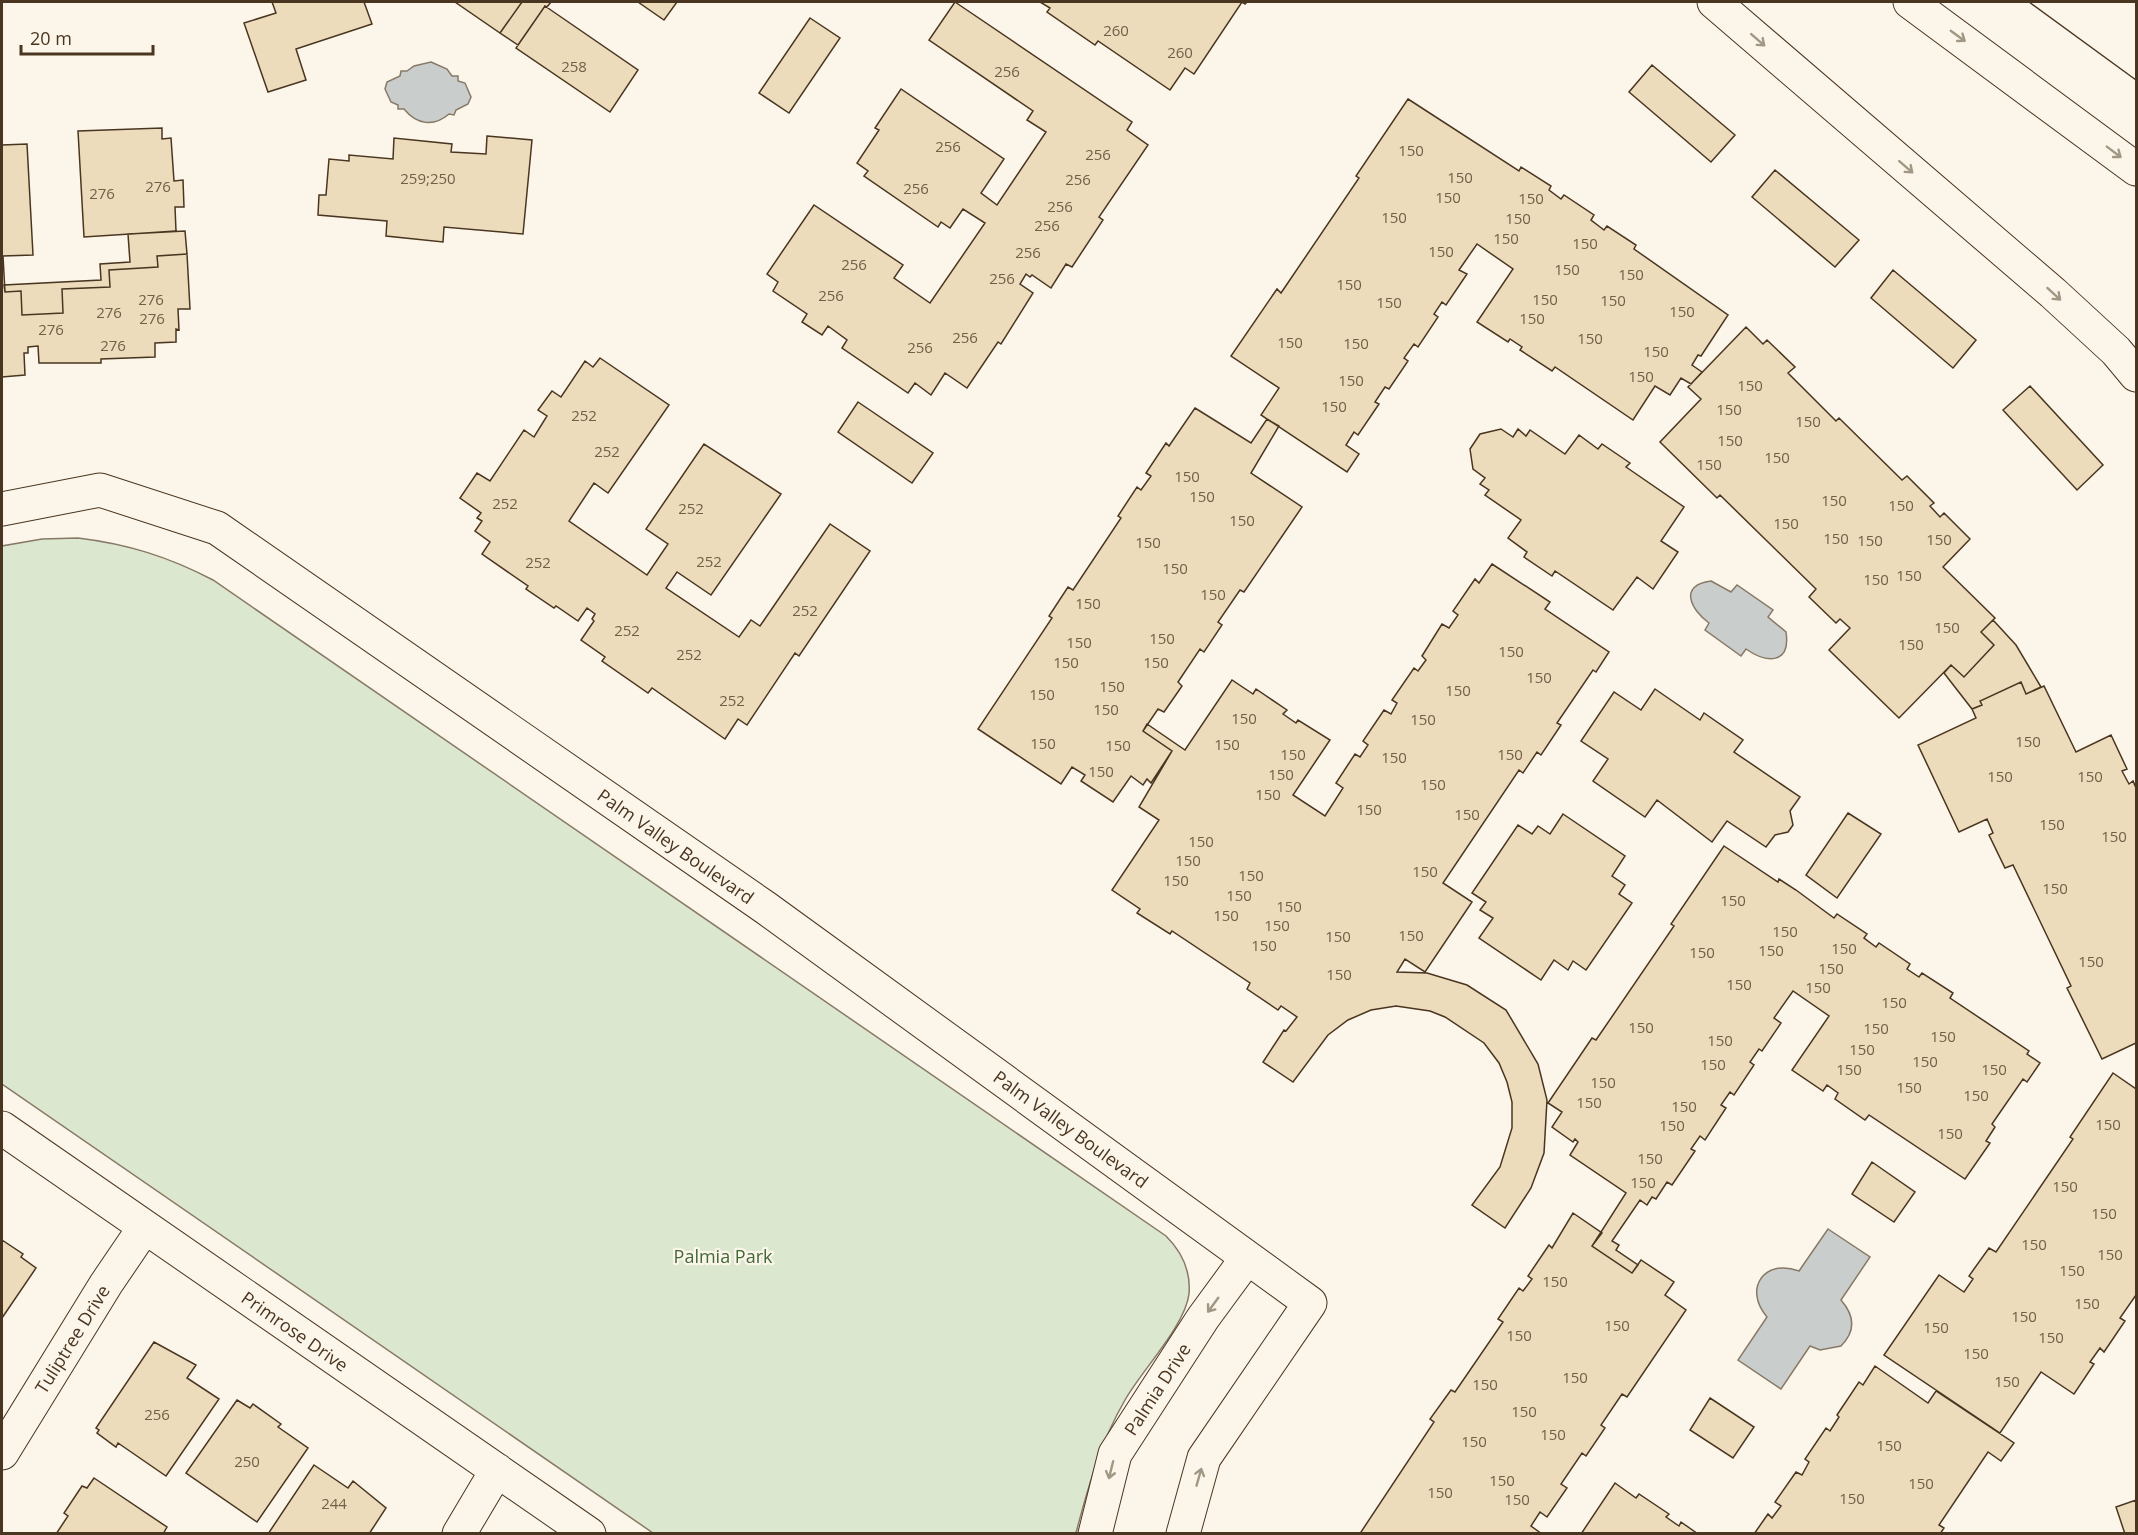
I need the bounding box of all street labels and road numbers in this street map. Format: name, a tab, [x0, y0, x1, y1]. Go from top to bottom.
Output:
street label: Palm Valley Boulevard	[593, 783, 759, 909]
street label: Palm Valley Boulevard	[989, 1065, 1153, 1193]
street label: Tuliptree Drive	[29, 1280, 115, 1398]
street label: Primrose Drive	[237, 1285, 353, 1377]
street label: Palmia Drive	[1118, 1338, 1196, 1440]

